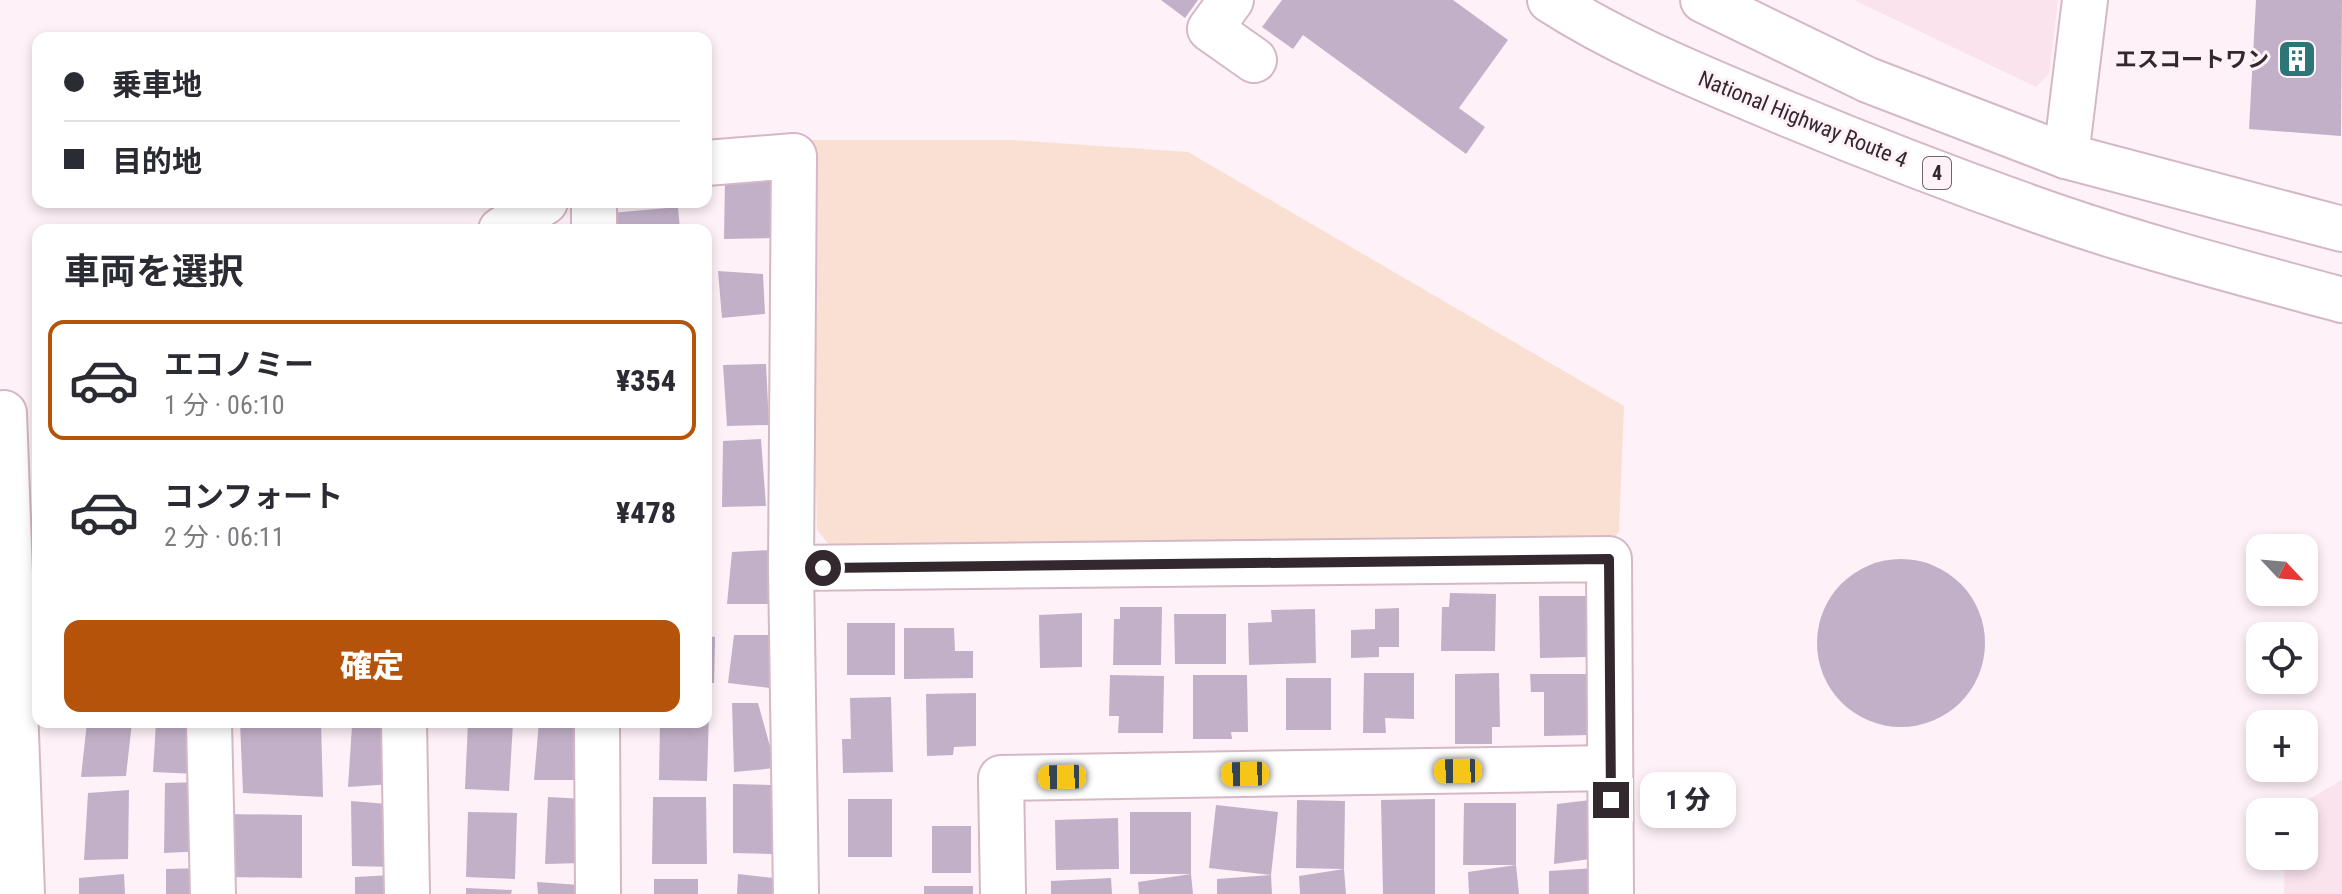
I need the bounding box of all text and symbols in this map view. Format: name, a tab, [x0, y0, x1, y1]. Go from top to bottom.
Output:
building icon: エスコートワン	[2276, 38, 2318, 80]
place label: エスコートワン	[2115, 47, 2269, 72]
street label: National Highway Route 4	[1695, 66, 1911, 172]
text: 乗車地	[112, 67, 202, 102]
text: 目的地	[112, 144, 202, 179]
road number: 4	[1923, 157, 1951, 189]
text: 車両を選択	[64, 251, 244, 293]
icon: car	[68, 344, 140, 416]
text: エコノミー	[164, 347, 314, 382]
text: ¥354	[616, 363, 676, 398]
text: 1 分 · 06:10	[164, 390, 284, 420]
icon: car	[68, 476, 140, 548]
text: コンフォート	[164, 479, 343, 514]
text: ¥478	[616, 495, 676, 530]
text: 2 分 · 06:11	[164, 522, 284, 552]
north arrow	[2246, 534, 2318, 606]
map controls	[2246, 534, 2318, 870]
route start	[805, 550, 841, 586]
button: 確定	[64, 620, 680, 712]
button: locate	[2246, 622, 2318, 694]
button: +	[2246, 710, 2318, 782]
car	[1434, 759, 1482, 783]
car	[1221, 762, 1269, 786]
car	[1038, 765, 1086, 789]
callout: 1 分	[1639, 772, 1735, 828]
route end	[1593, 782, 1629, 818]
text: 1 分	[1665, 785, 1711, 815]
button: −	[2246, 798, 2318, 870]

